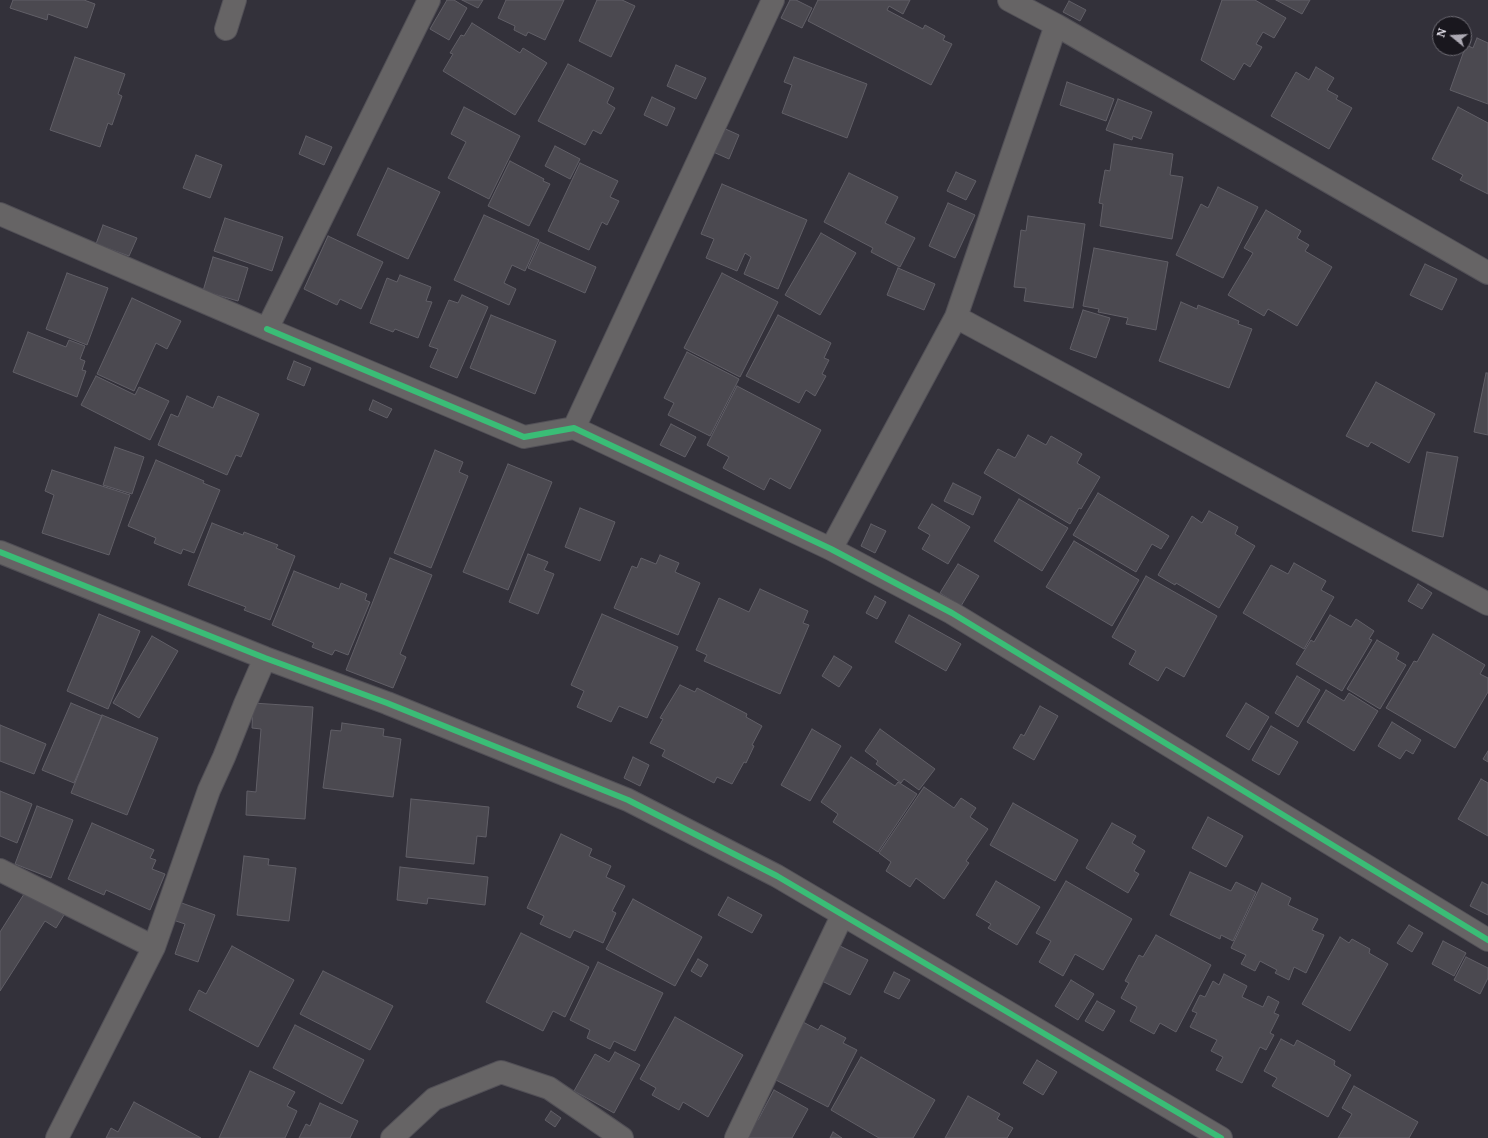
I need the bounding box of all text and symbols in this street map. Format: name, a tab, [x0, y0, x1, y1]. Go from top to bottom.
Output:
north arrow	[1432, 16, 1472, 56]
text: N	[1434, 26, 1449, 39]

